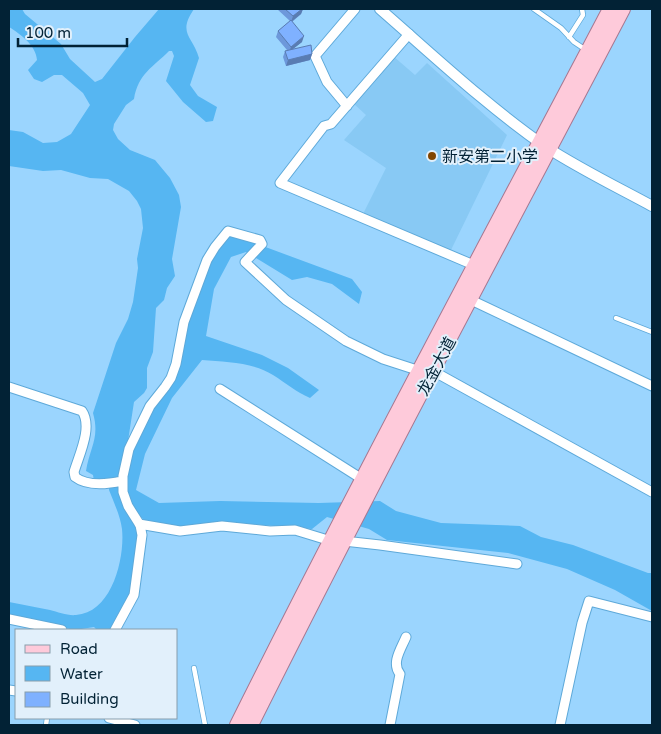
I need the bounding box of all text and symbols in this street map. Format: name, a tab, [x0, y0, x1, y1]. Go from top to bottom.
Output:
scale bar	[18, 15, 126, 47]
text: 100 m	[25, 24, 71, 42]
place label: 新安第二小学	[442, 147, 538, 167]
marker: 新安第二小学	[426, 150, 438, 162]
street label: 龙金大道	[413, 334, 461, 399]
legend	[15, 629, 178, 719]
text: Road	[60, 640, 98, 658]
text: Water	[60, 665, 103, 683]
text: Building	[60, 690, 119, 708]

